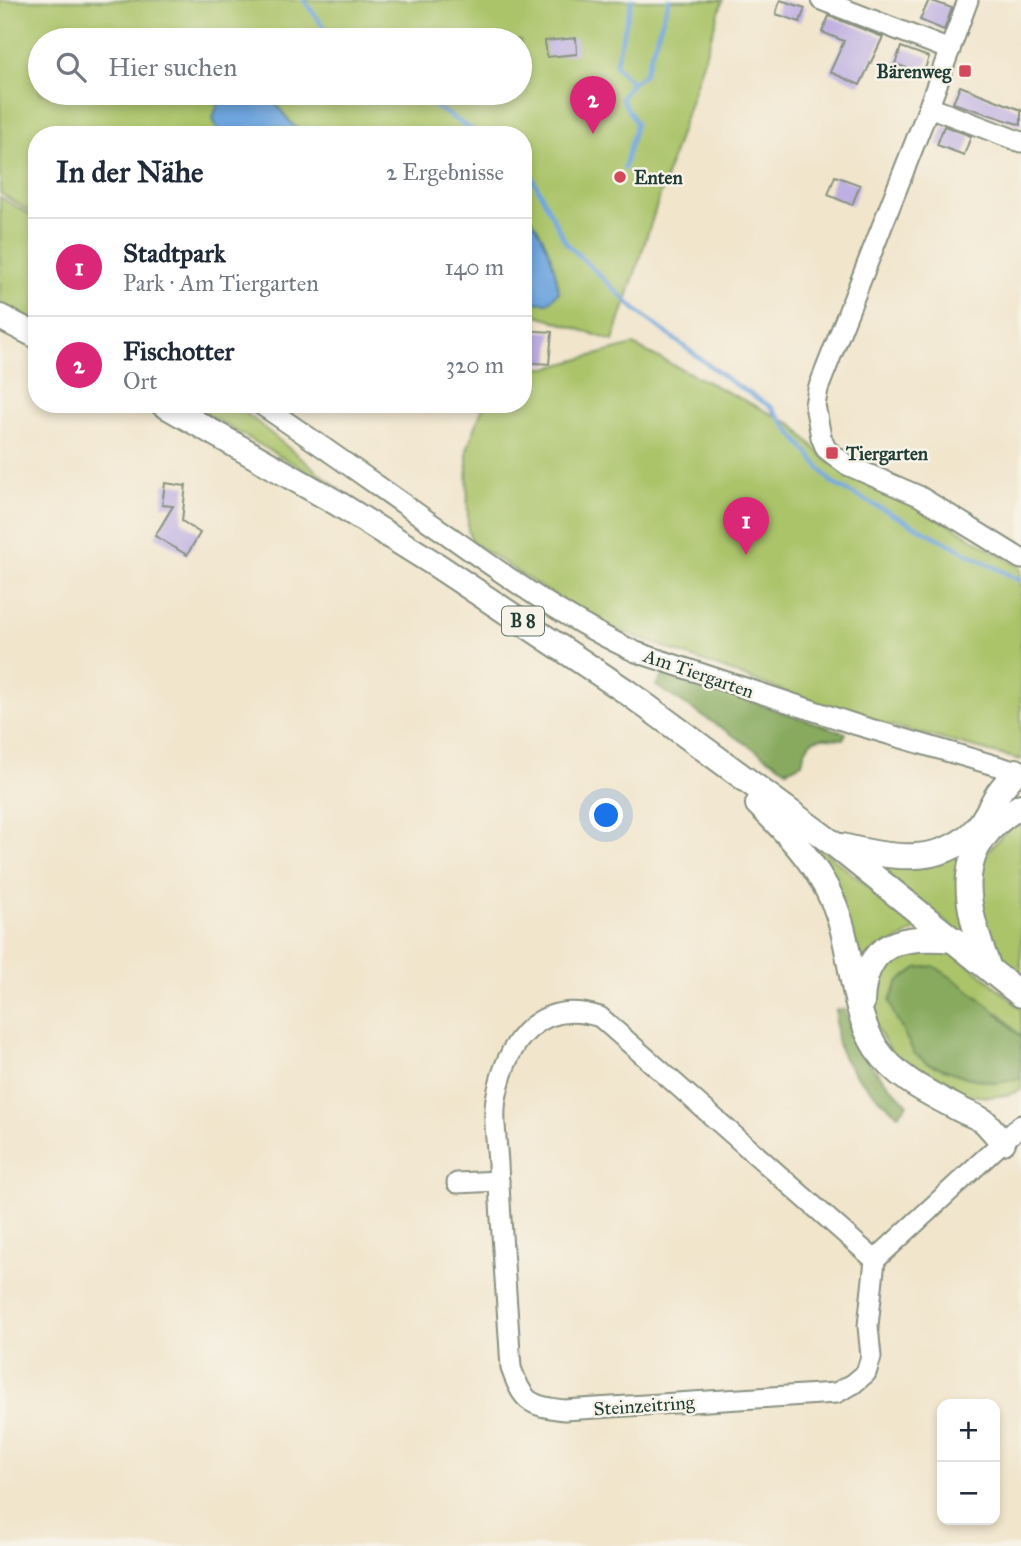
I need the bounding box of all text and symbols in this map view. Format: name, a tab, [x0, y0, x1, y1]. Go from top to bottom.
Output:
search box	[28, 28, 532, 105]
icon: search	[52, 48, 90, 86]
text: Hier suchen	[108, 51, 237, 83]
place label: Bärenweg	[876, 60, 952, 84]
marker: Bärenweg	[957, 63, 973, 79]
pin: 2	[570, 76, 616, 134]
text: In der Nähe	[56, 154, 204, 190]
text: 2 Ergebnisse	[386, 158, 504, 186]
place label: Enten	[634, 166, 683, 189]
marker: Enten	[612, 169, 628, 185]
text: Stadtpark	[123, 237, 226, 269]
text: 1	[74, 253, 84, 281]
text: 140 m	[444, 253, 504, 281]
text: Park · Am Tiergarten	[123, 269, 319, 297]
text: Fischotter	[123, 335, 234, 367]
text: 2	[73, 351, 85, 379]
text: 320 m	[446, 351, 504, 379]
text: Ort	[123, 367, 157, 395]
place label: Tiergarten	[845, 442, 929, 466]
marker: Tiergarten	[824, 445, 840, 461]
pin: 1	[723, 497, 769, 555]
road number: B 8	[502, 606, 544, 636]
street label: Am Tiergarten	[639, 644, 757, 704]
your location	[589, 798, 623, 832]
street label: Steinzeitring	[593, 1390, 695, 1421]
map controls	[937, 1399, 1000, 1525]
button: +	[937, 1399, 1000, 1462]
button: −	[937, 1462, 1000, 1525]

